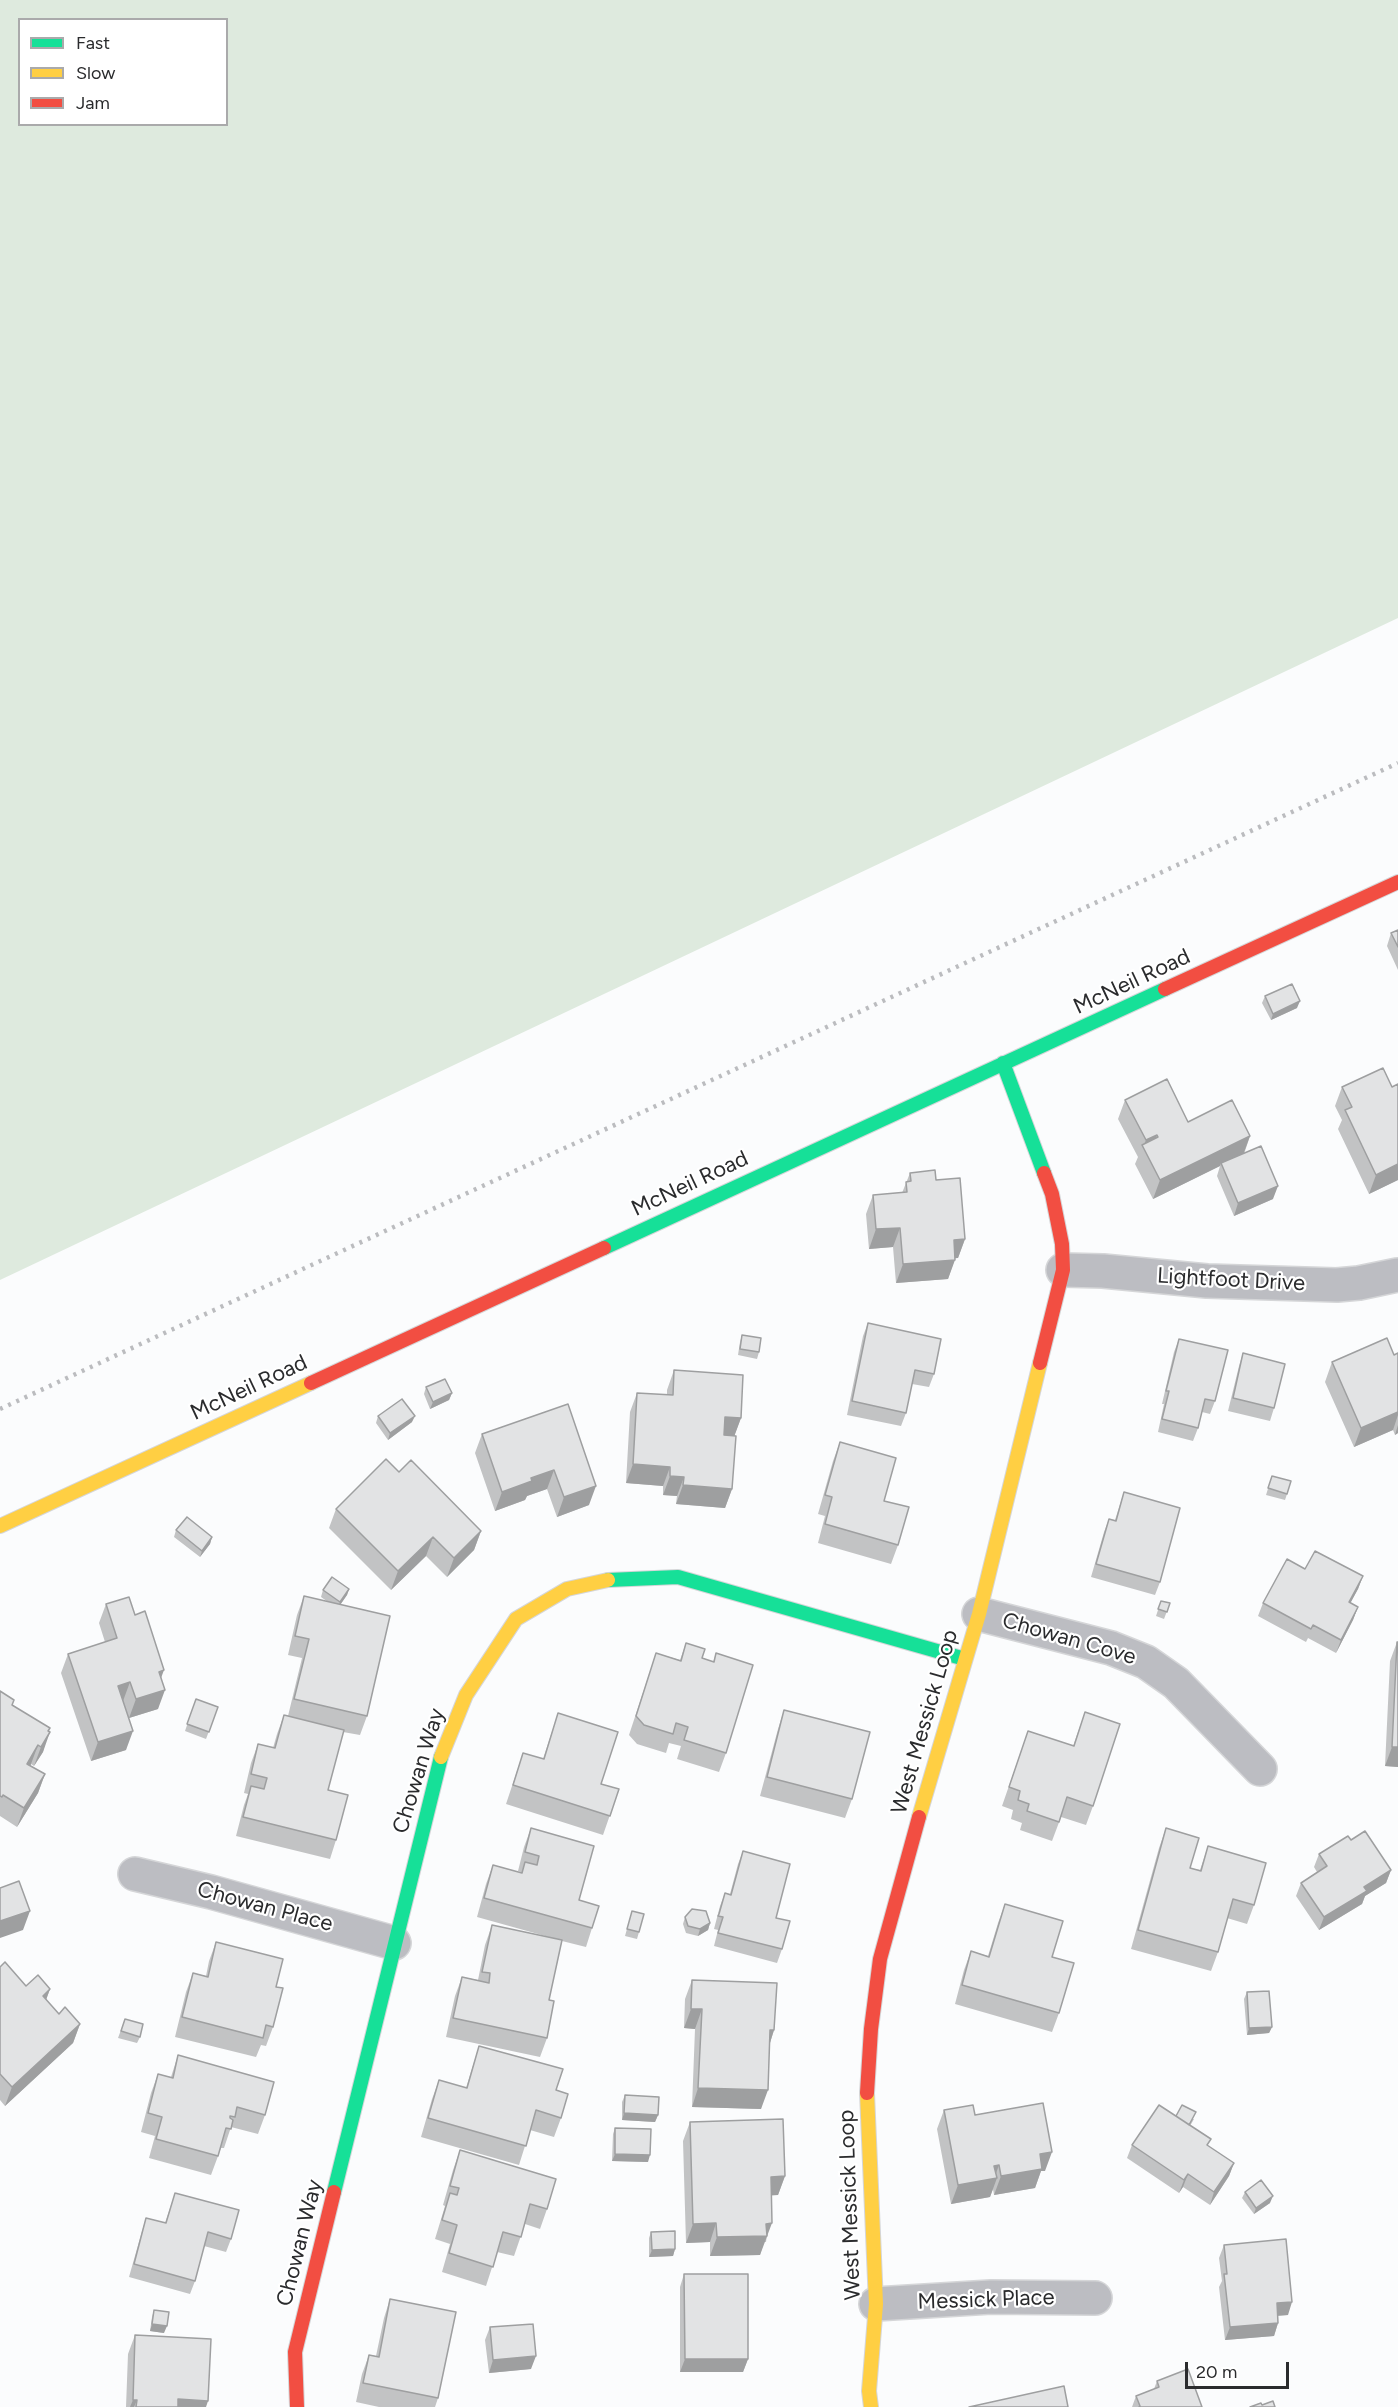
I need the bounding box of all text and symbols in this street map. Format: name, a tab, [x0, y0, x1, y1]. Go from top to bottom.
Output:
legend	[18, 18, 228, 126]
text: Fast	[76, 32, 110, 54]
text: Slow	[76, 62, 115, 84]
text: Jam	[76, 92, 110, 114]
street label: McNeil Road	[1070, 944, 1194, 1020]
street label: McNeil Road	[628, 1146, 752, 1222]
street label: Lightfoot Drive	[1156, 1263, 1306, 1297]
street label: McNeil Road	[187, 1350, 311, 1426]
street label: Chowan Cove	[999, 1607, 1139, 1671]
street label: West Messick Loop	[886, 1627, 964, 1817]
street label: Chowan Way	[387, 1705, 451, 1837]
street label: Chowan Place	[194, 1876, 336, 1938]
street label: West Messick Loop	[833, 2109, 867, 2301]
street label: Chowan Way	[272, 2177, 328, 2309]
street label: Messick Place	[917, 2284, 1055, 2316]
scale bar	[1188, 2350, 1292, 2388]
text: 20 m	[1196, 2361, 1237, 2383]

